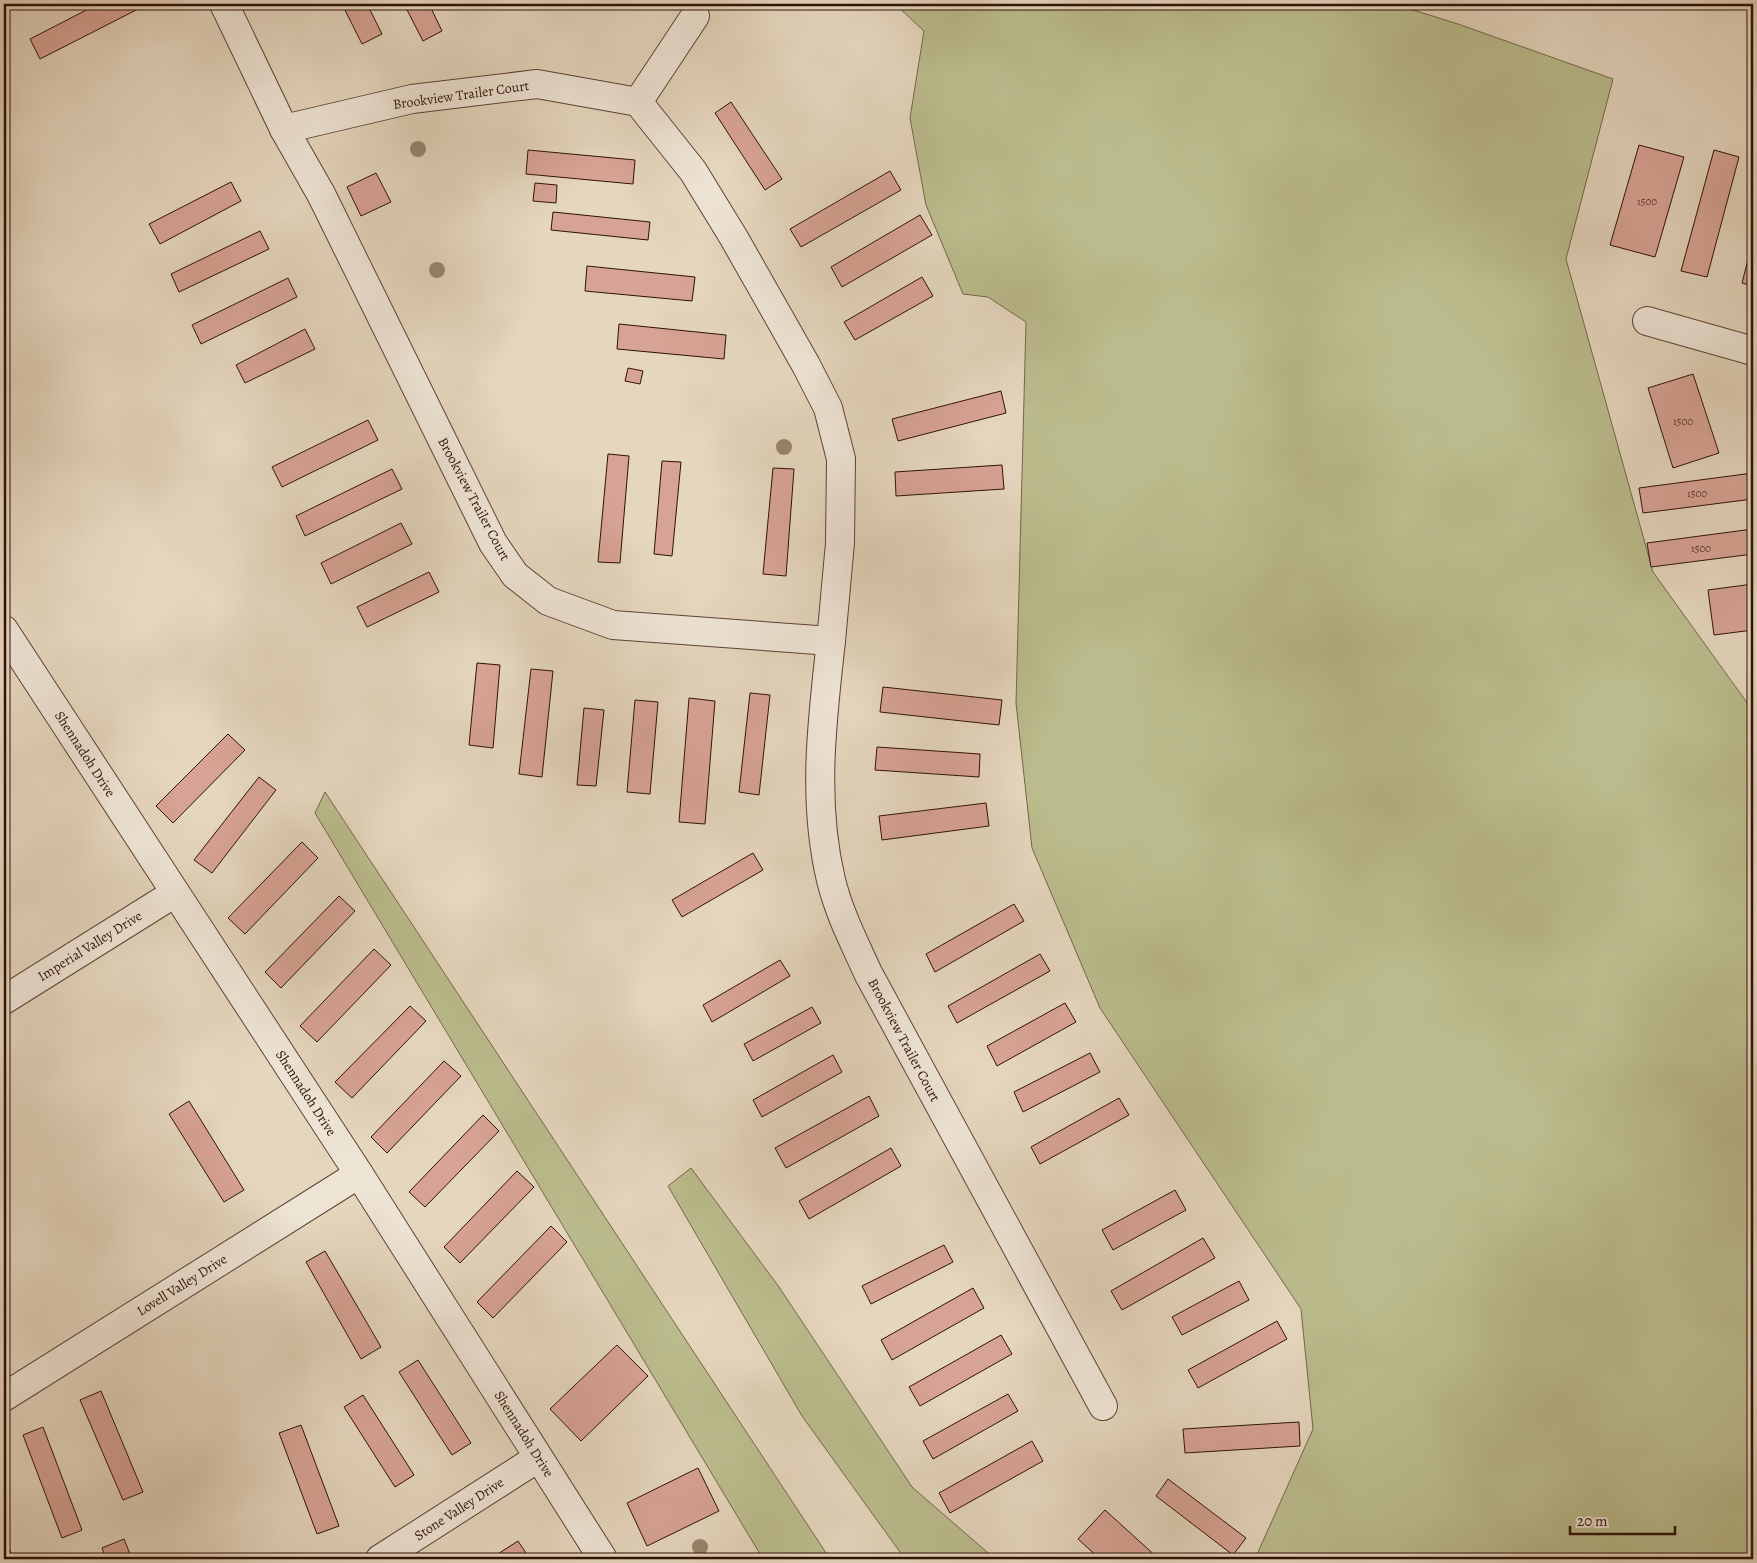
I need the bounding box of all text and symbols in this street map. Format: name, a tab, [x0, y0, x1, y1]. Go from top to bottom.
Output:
street label: Brookview Trailer Court	[392, 76, 531, 114]
house number: 1500	[1637, 194, 1657, 209]
house number: 1500	[1673, 414, 1693, 429]
street label: Brookview Trailer Court	[433, 434, 515, 564]
house number: 1500	[1687, 486, 1707, 501]
house number: 1500	[1691, 541, 1711, 556]
street label: Shennadoh Drive	[50, 707, 120, 801]
street label: Imperial Valley Drive	[34, 906, 146, 986]
street label: Brookview Trailer Court	[863, 975, 945, 1105]
street label: Shennadoh Drive	[271, 1046, 341, 1140]
street label: Lovell Valley Drive	[133, 1250, 231, 1320]
street label: Shennadoh Drive	[490, 1387, 558, 1481]
street label: Stone Valley Drive	[411, 1473, 507, 1545]
scale bar	[1570, 1503, 1674, 1535]
text: 20 m	[1577, 1511, 1608, 1531]

